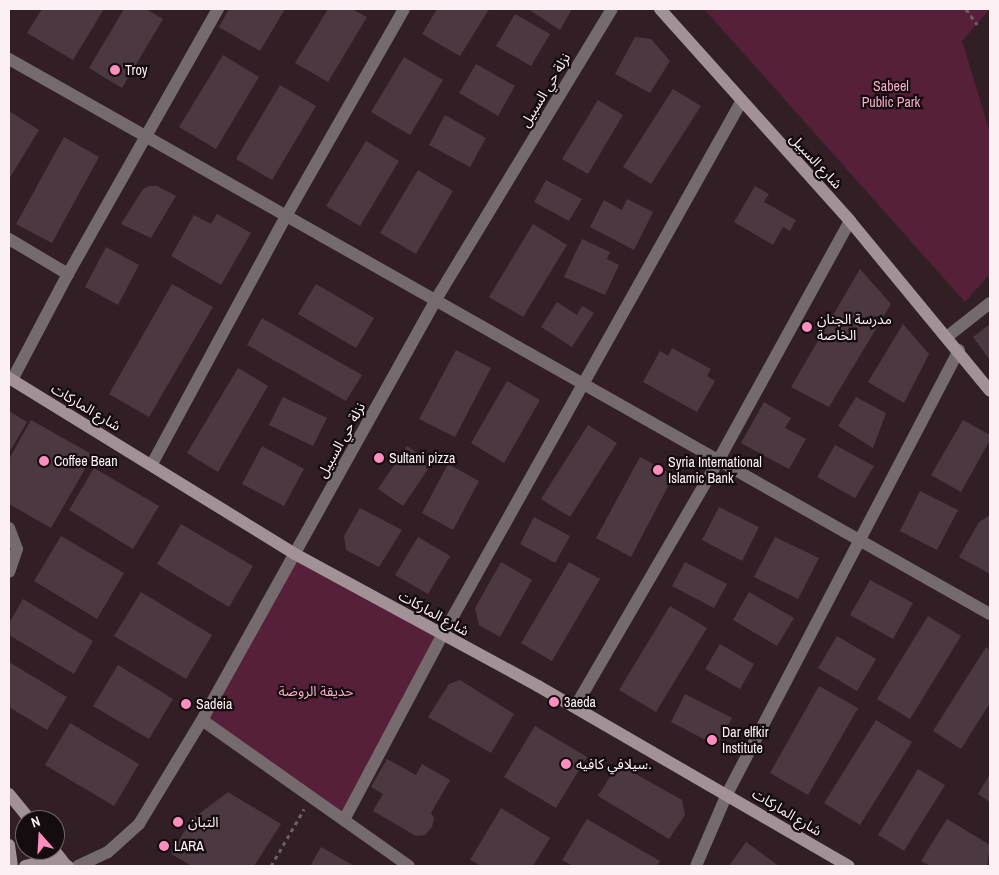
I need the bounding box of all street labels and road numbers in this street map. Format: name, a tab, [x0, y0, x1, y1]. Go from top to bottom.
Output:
street label: نزلة حي السبيل	[516, 50, 574, 130]
street label: شارع السبيل	[786, 130, 846, 192]
street label: شارع الماركات	[48, 380, 124, 434]
street label: نزلة حي السبيل	[313, 399, 369, 481]
street label: شارع الماركات	[396, 587, 472, 639]
street label: شارع الماركات	[749, 785, 825, 839]

